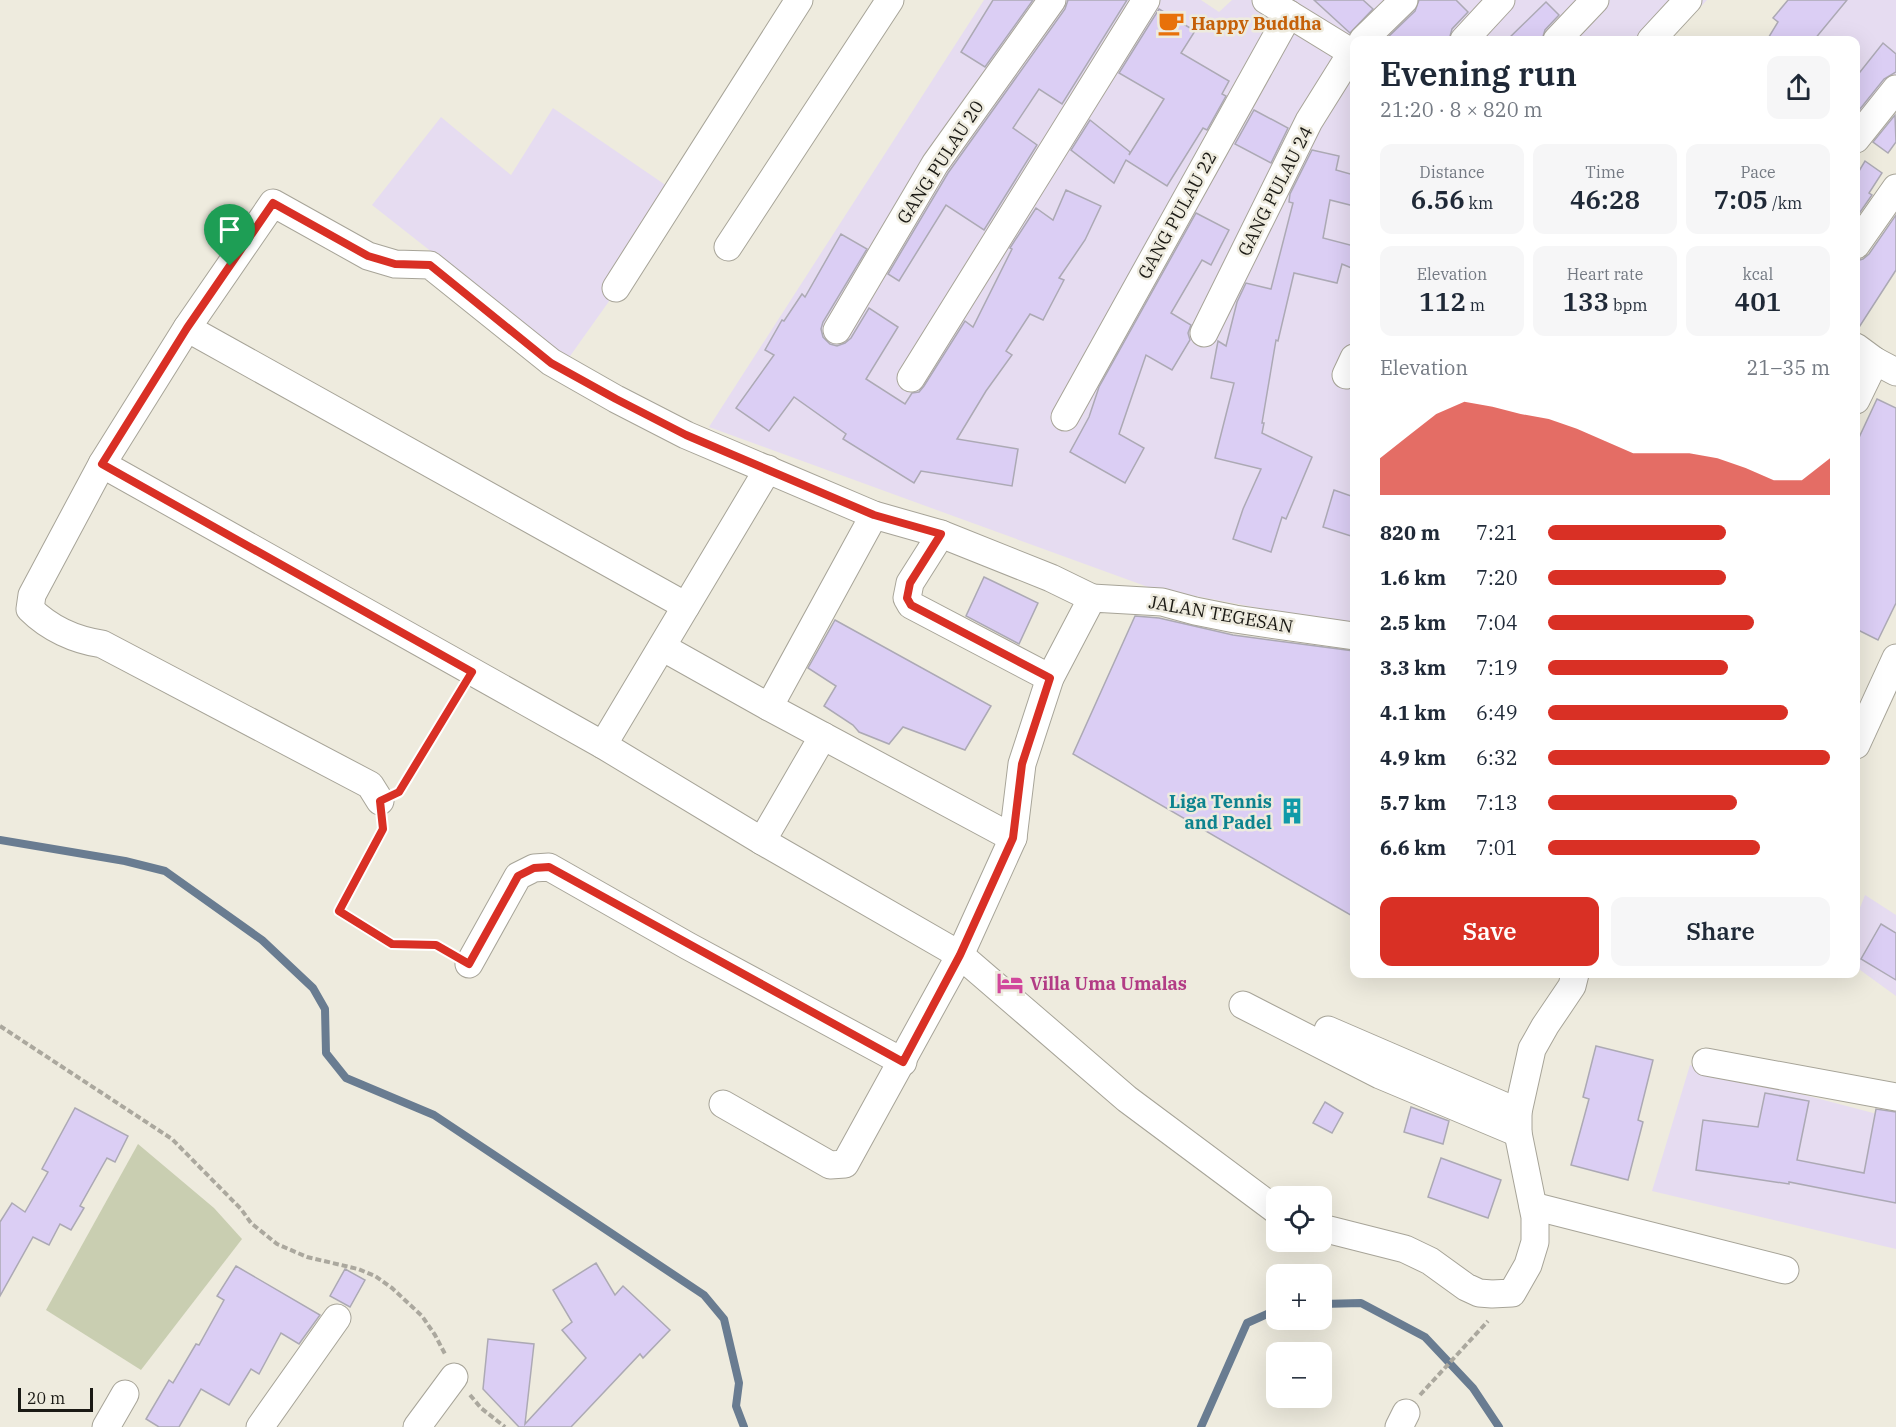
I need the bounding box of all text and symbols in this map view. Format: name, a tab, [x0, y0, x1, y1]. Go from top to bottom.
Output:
cafe icon: Happy Buddha	[1156, 8, 1186, 38]
place label: Happy Buddha	[1191, 12, 1322, 35]
text: Evening run	[1380, 52, 1577, 95]
button: share	[1767, 56, 1830, 119]
street label: GANG PULAU 20	[892, 96, 988, 228]
text: 21:20 · 8 × 820 m	[1380, 96, 1543, 123]
street label: GANG PULAU 24	[1232, 122, 1318, 260]
street label: GANG PULAU 22	[1132, 147, 1222, 283]
text: Distance	[1419, 162, 1485, 182]
text: Time	[1585, 162, 1625, 182]
text: Pace	[1740, 162, 1776, 182]
text: 6.56	[1411, 182, 1465, 216]
text: 46:28	[1570, 182, 1640, 216]
text: 7:05	[1714, 182, 1768, 216]
text: km	[1465, 193, 1493, 213]
text: /km	[1768, 193, 1802, 213]
pin	[204, 204, 255, 266]
icon: arrive	[213, 213, 246, 246]
text: Elevation	[1417, 264, 1487, 284]
text: Heart rate	[1567, 264, 1643, 284]
text: kcal	[1743, 264, 1773, 284]
text: 112	[1419, 284, 1466, 318]
text: 133	[1562, 284, 1609, 318]
text: 401	[1735, 284, 1781, 318]
text: m	[1466, 295, 1485, 315]
text: bpm	[1609, 295, 1648, 315]
text: Elevation	[1380, 354, 1468, 381]
text: 21–35 m	[1747, 354, 1830, 381]
text: 820 m	[1380, 519, 1440, 546]
text: 7:21	[1476, 519, 1518, 546]
text: 1.6 km	[1380, 564, 1446, 591]
text: 7:20	[1476, 564, 1518, 591]
street label: JALAN TEGESAN	[1147, 590, 1295, 638]
text: 2.5 km	[1380, 609, 1446, 636]
text: 7:04	[1476, 609, 1518, 636]
text: 3.3 km	[1380, 654, 1446, 681]
text: 7:19	[1476, 654, 1518, 681]
text: 4.1 km	[1380, 699, 1446, 726]
text: 6:49	[1476, 699, 1518, 726]
text: 4.9 km	[1380, 744, 1446, 771]
text: 6:32	[1476, 744, 1518, 771]
text: 5.7 km	[1380, 789, 1446, 816]
text: 7:13	[1476, 789, 1518, 816]
place label: Liga Tennis and Padel	[1169, 790, 1272, 834]
building icon: Liga Tennis and Padel	[1277, 796, 1307, 826]
text: 6.6 km	[1380, 834, 1446, 861]
text: 7:01	[1476, 834, 1518, 861]
button: Save	[1380, 897, 1599, 966]
button: Share	[1611, 897, 1830, 966]
hotel icon: Villa Uma Umalas	[995, 968, 1025, 998]
place label: Villa Uma Umalas	[1030, 972, 1187, 995]
map controls	[1266, 1186, 1332, 1408]
button: locate	[1266, 1186, 1332, 1252]
button: +	[1266, 1264, 1332, 1330]
button: −	[1266, 1342, 1332, 1408]
scale bar	[18, 1385, 93, 1412]
text: 20 m	[27, 1388, 65, 1408]

